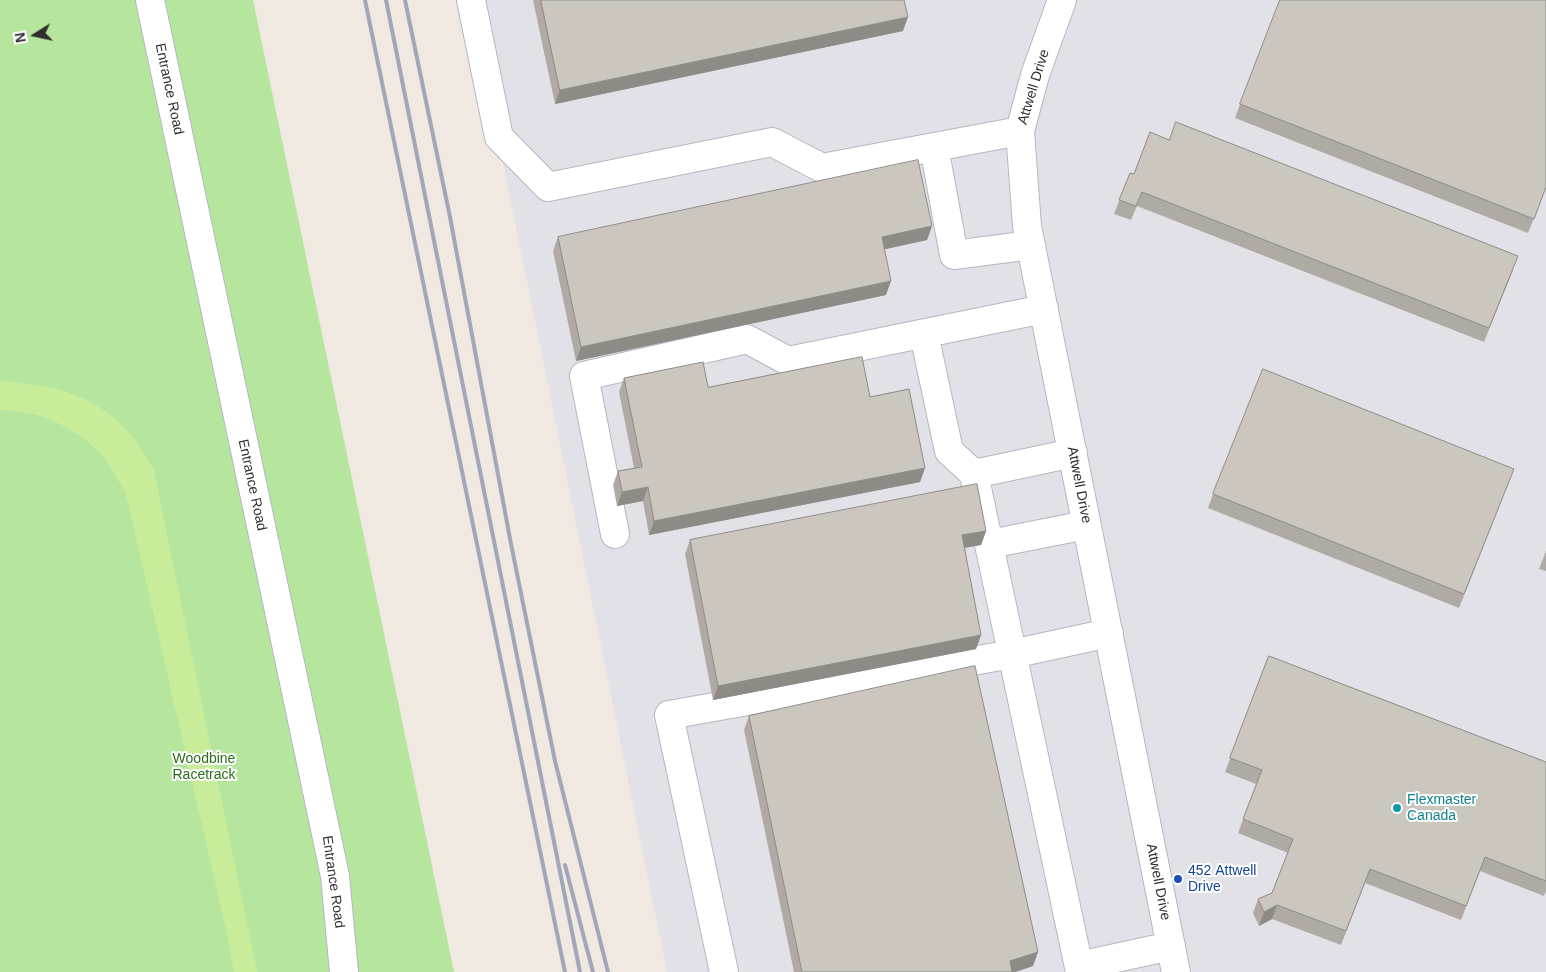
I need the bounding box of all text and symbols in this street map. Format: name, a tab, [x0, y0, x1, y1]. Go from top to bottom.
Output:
north arrow	[10, 10, 60, 60]
text: N	[11, 31, 29, 44]
street label: Entrance Road	[151, 42, 187, 136]
street label: Attwell Drive	[1015, 47, 1053, 127]
street label: Entrance Road	[234, 438, 270, 532]
street label: Attwell Drive	[1063, 445, 1095, 525]
park label: Woodbine Racetrack	[172, 751, 236, 784]
place label: Flexmaster Canada	[1407, 792, 1476, 824]
marker: Flexmaster Canada	[1391, 802, 1403, 814]
street label: Entrance Road	[318, 835, 348, 929]
street label: Attwell Drive	[1142, 842, 1174, 922]
place label: 452 Attwell Drive	[1188, 863, 1256, 896]
marker: 452 Attwell Drive	[1172, 873, 1184, 885]

